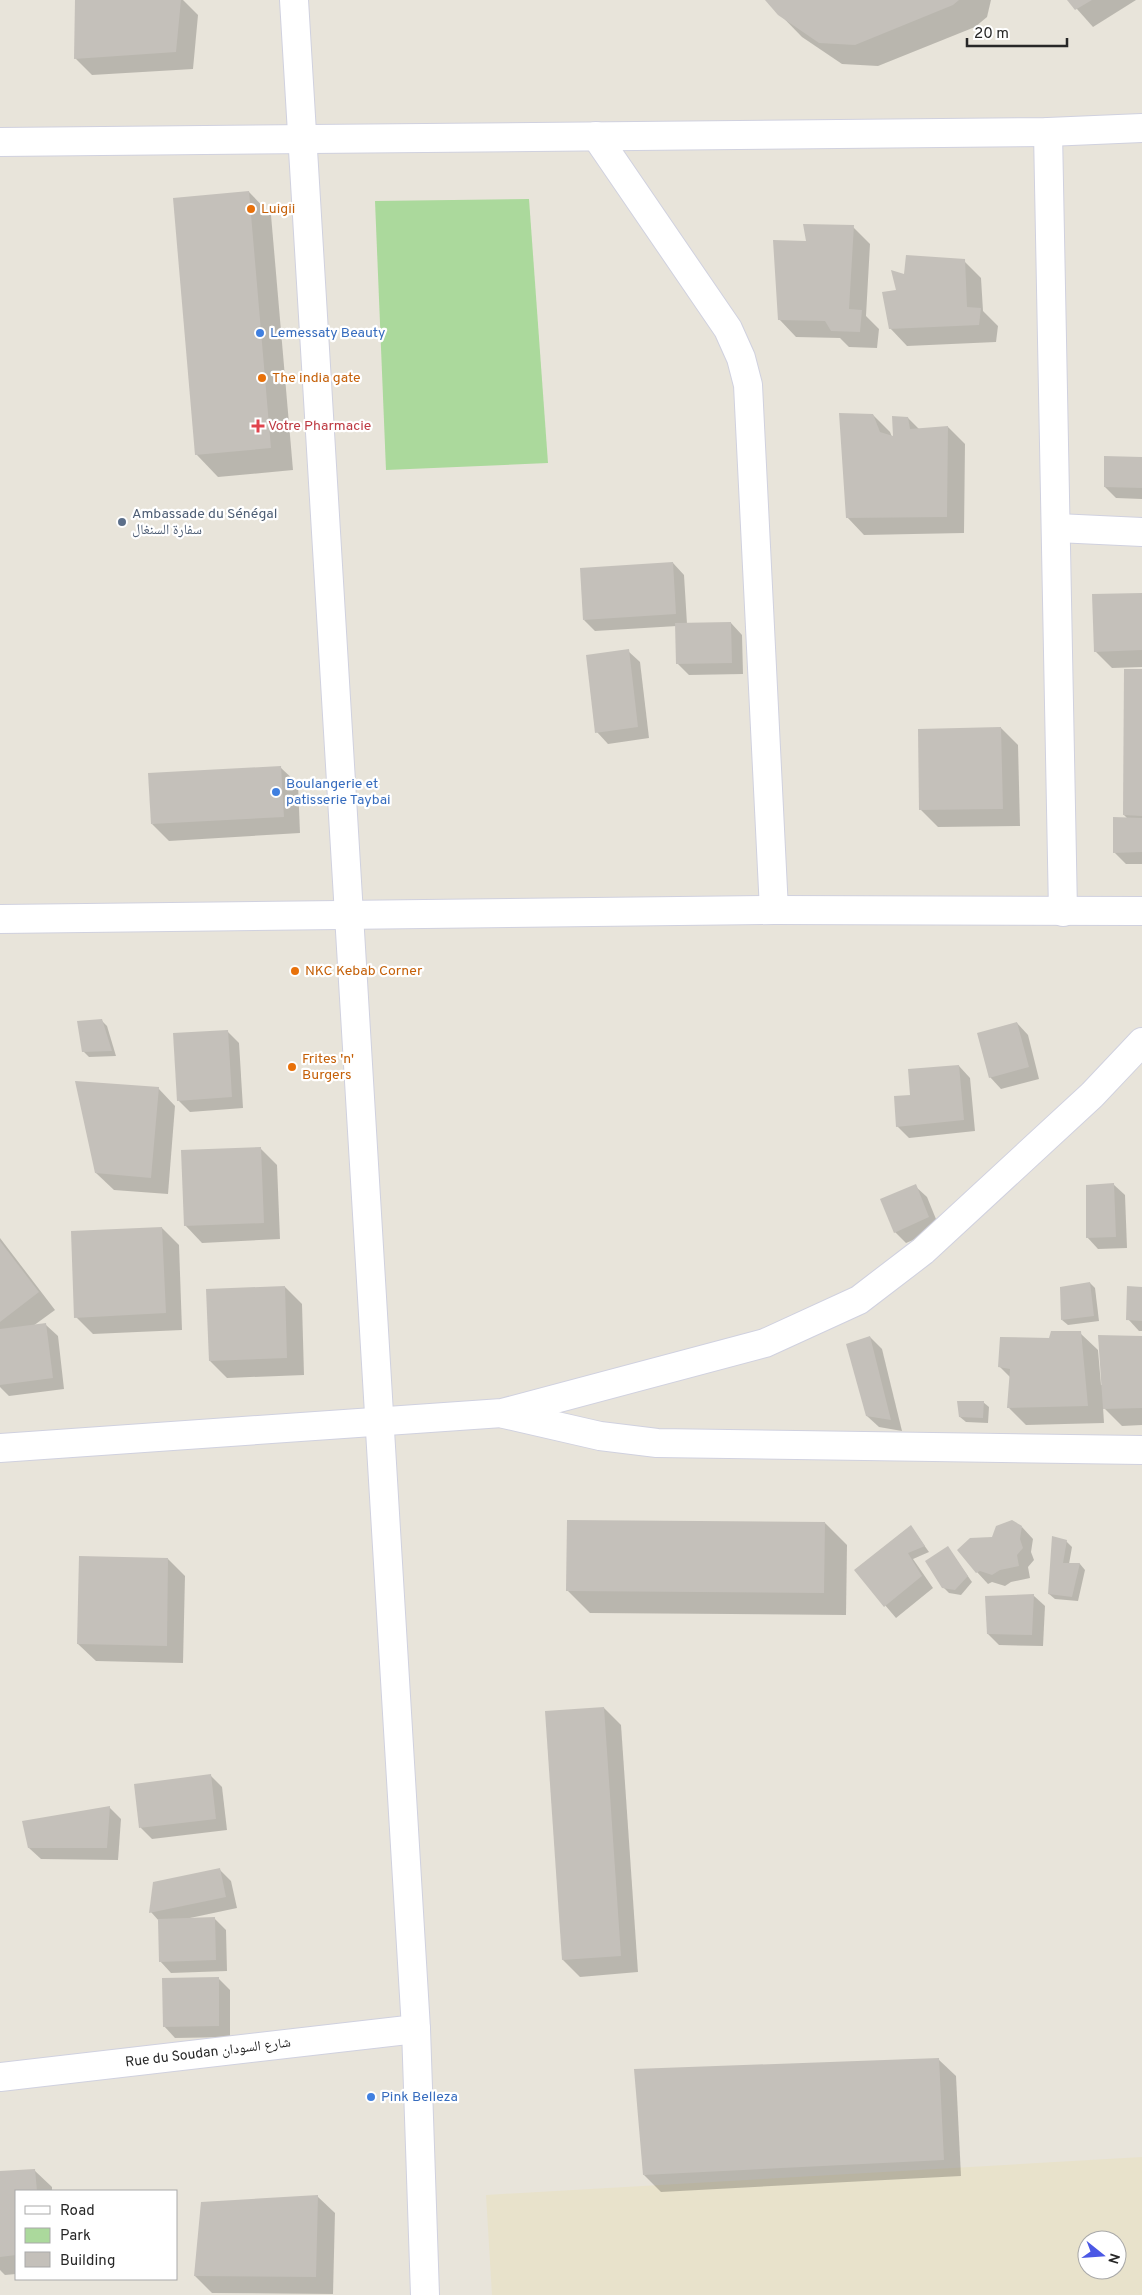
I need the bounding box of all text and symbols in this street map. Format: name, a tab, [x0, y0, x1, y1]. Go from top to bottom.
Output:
scale bar	[967, 15, 1067, 47]
text: 20 m	[974, 25, 1009, 44]
place label: Luigii	[261, 201, 295, 218]
marker: Luigii	[245, 203, 257, 215]
place label: Lemessaty Beauty	[270, 325, 385, 342]
marker: Lemessaty Beauty	[254, 327, 266, 339]
place label: The india gate	[272, 370, 361, 387]
marker: The india gate	[256, 372, 268, 384]
place label: Votre Pharmacie	[268, 418, 371, 435]
marker: Votre Pharmacie	[252, 420, 264, 432]
place label: Ambassade du Sénégal سفارة السنغال	[132, 506, 277, 539]
marker: Ambassade du Sénégal سفارة السنغال	[116, 516, 128, 528]
place label: Boulangerie et patisserie Taybai	[286, 776, 391, 809]
marker: Boulangerie et patisserie Taybai	[270, 786, 282, 798]
place label: NKC Kebab Corner	[305, 963, 423, 980]
marker: NKC Kebab Corner	[289, 965, 301, 977]
place label: Frites 'n' Burgers	[302, 1051, 354, 1084]
marker: Frites 'n' Burgers	[286, 1061, 298, 1073]
street label: Rue du Soudan شارع السودان	[124, 2034, 292, 2072]
place label: Pink Belleza	[381, 2089, 458, 2106]
marker: Pink Belleza	[365, 2091, 377, 2103]
legend	[15, 2190, 178, 2280]
text: Road	[60, 2202, 95, 2221]
text: Park	[60, 2227, 91, 2246]
north arrow	[1077, 2230, 1127, 2280]
text: N	[1103, 2251, 1123, 2266]
text: Building	[60, 2252, 115, 2271]

